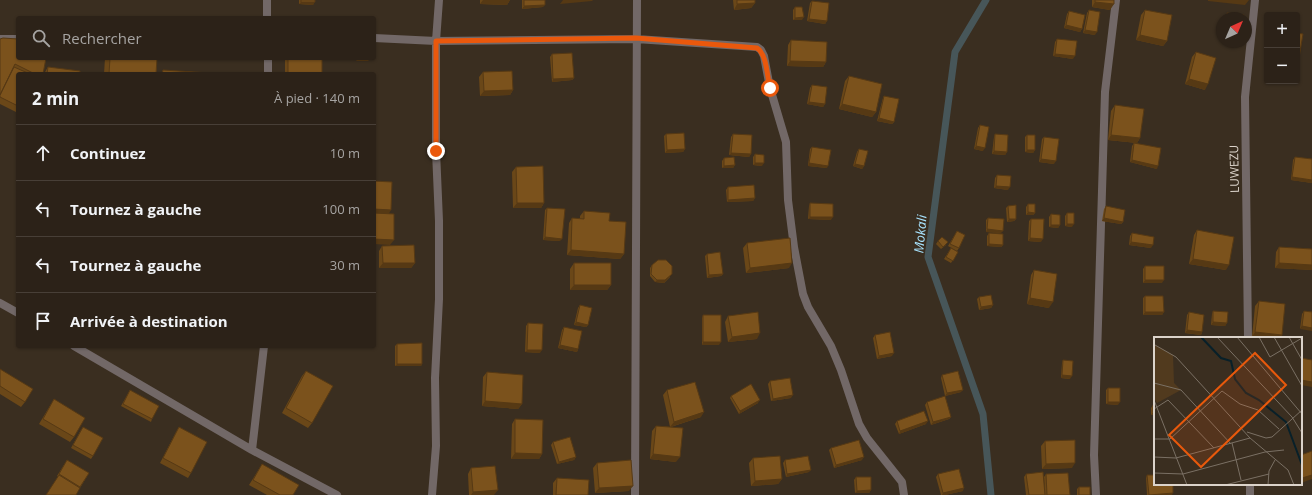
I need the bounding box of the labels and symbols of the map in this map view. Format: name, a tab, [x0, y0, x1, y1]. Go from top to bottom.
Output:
north arrow	[1216, 12, 1252, 48]
route start	[761, 79, 779, 97]
route end	[427, 142, 445, 160]
street label: LUWEZU	[1225, 145, 1243, 193]
water label: Mokali	[909, 213, 931, 254]
inset map	[1154, 337, 1302, 485]

